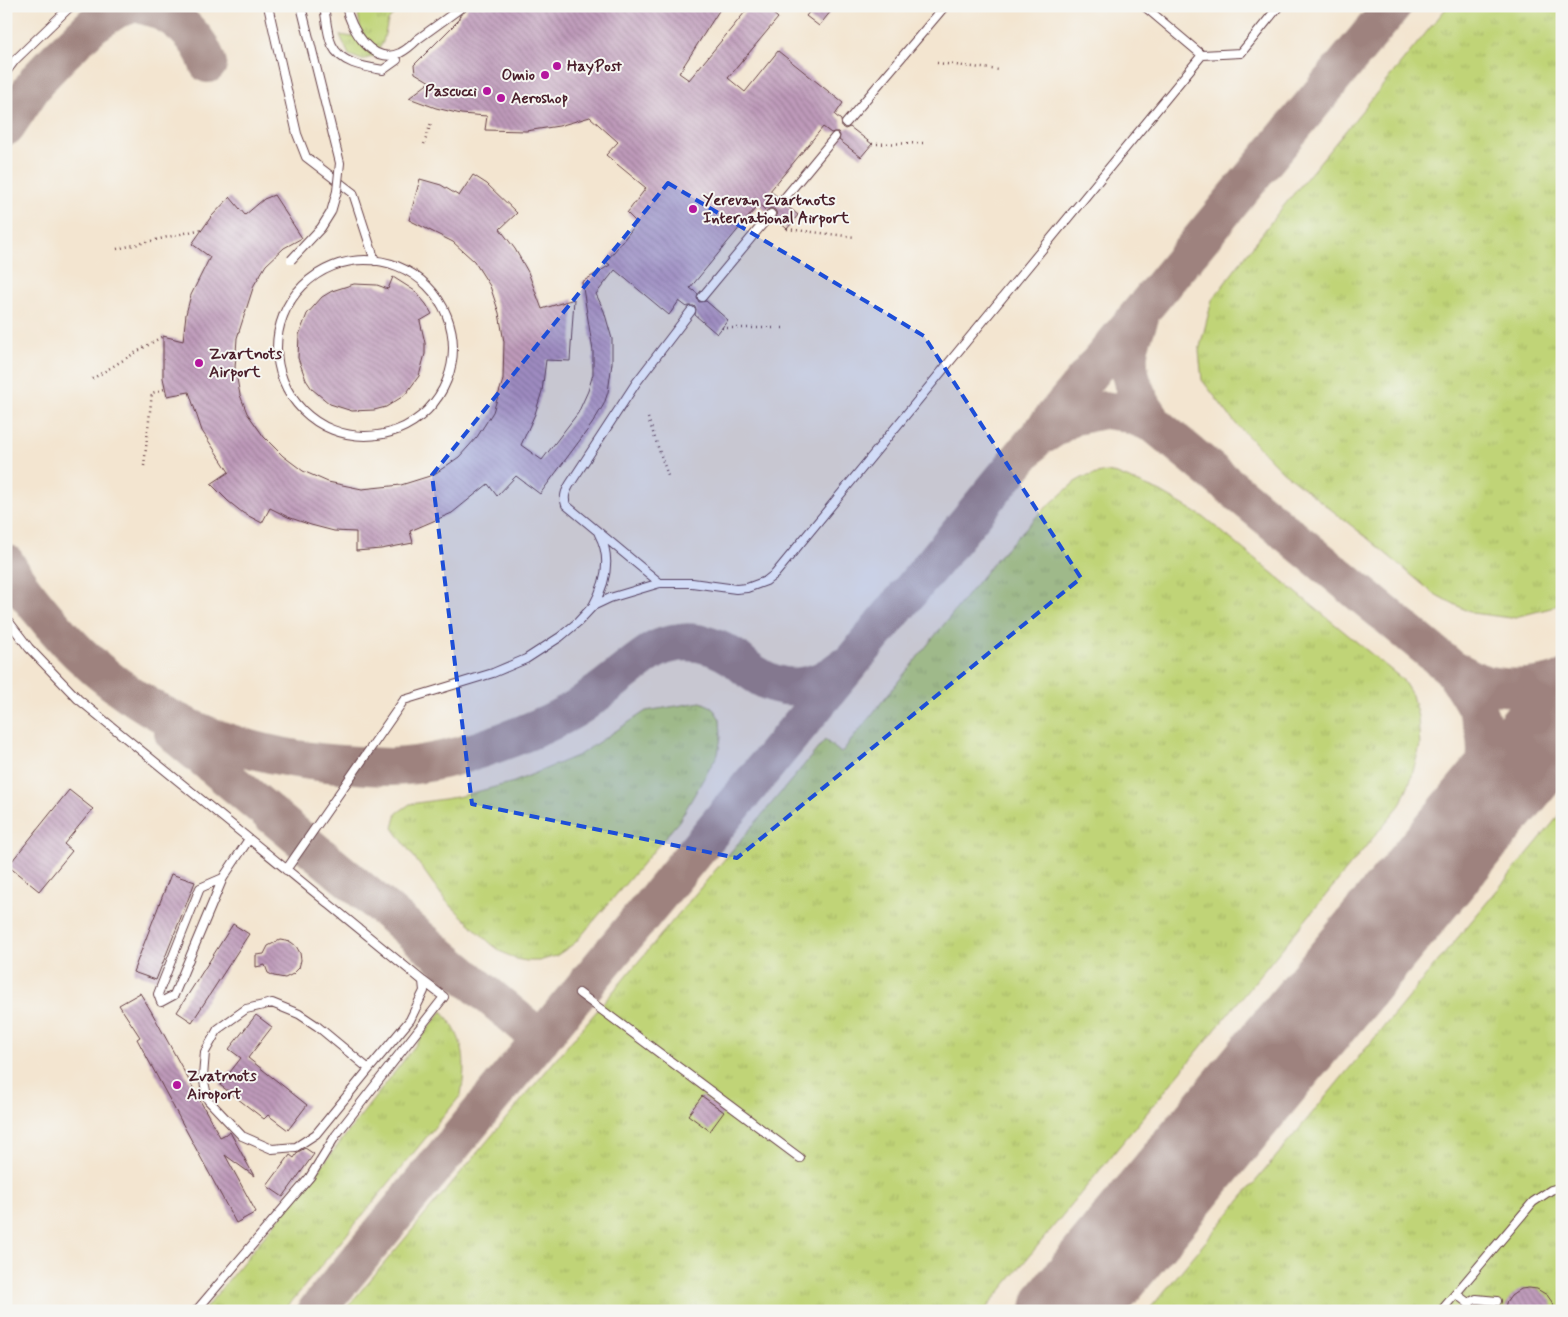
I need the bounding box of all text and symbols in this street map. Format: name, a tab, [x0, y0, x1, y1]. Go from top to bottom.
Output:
place label: HayPost	[567, 56, 623, 77]
marker: HayPost	[551, 60, 563, 72]
place label: Omio	[502, 65, 535, 86]
marker: Omio	[539, 69, 551, 81]
place label: Pascucci	[425, 81, 477, 102]
marker: Pascucci	[481, 85, 493, 97]
place label: Aeroshop	[511, 88, 568, 109]
marker: Aeroshop	[495, 92, 507, 104]
place label: Yerevan Zvartnots International Airport	[703, 190, 850, 229]
marker: Yerevan Zvartnots International Airport	[687, 203, 699, 215]
place label: Zvartnots Airport	[209, 344, 283, 383]
marker: Zvartnots Airport	[193, 357, 205, 369]
place label: Zvatrnots Airoport	[187, 1066, 257, 1105]
marker: Zvatrnots Airoport	[171, 1079, 183, 1091]

